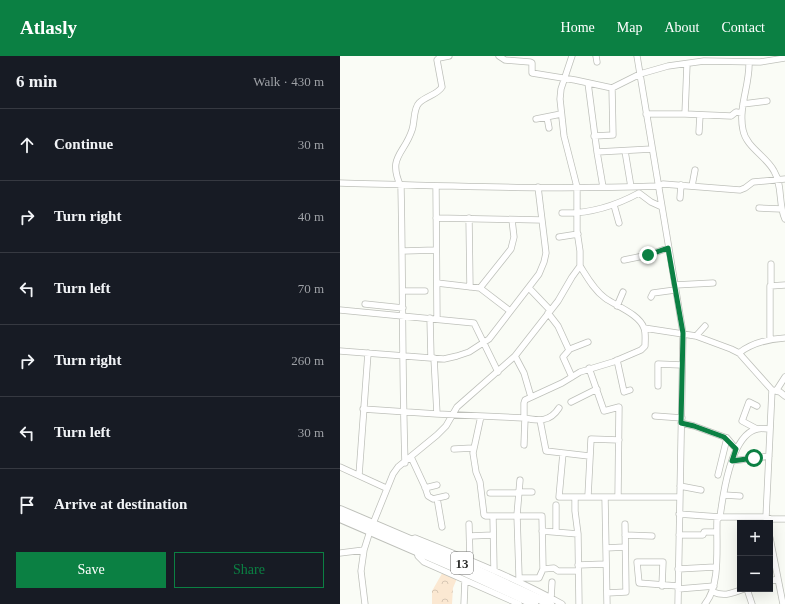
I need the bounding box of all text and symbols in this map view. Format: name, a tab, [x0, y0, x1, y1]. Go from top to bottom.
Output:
text: Atlasly	[20, 17, 77, 38]
text: Home	[561, 20, 595, 35]
text: Map	[617, 20, 642, 35]
text: About	[664, 20, 699, 35]
text: Contact	[721, 20, 765, 35]
text: 6 min	[16, 72, 57, 91]
text: Walk · 430 m	[253, 74, 324, 89]
icon: ahead	[16, 134, 38, 156]
text: Continue	[54, 136, 113, 152]
text: 30 m	[298, 137, 324, 152]
icon: right	[16, 206, 38, 228]
text: Turn right	[54, 208, 121, 224]
text: 40 m	[298, 209, 324, 224]
route end	[639, 246, 657, 264]
icon: left	[16, 278, 38, 300]
text: Turn left	[54, 280, 111, 296]
text: 70 m	[298, 281, 324, 296]
icon: right	[16, 350, 38, 372]
text: Turn right	[54, 352, 121, 368]
text: 260 m	[291, 353, 324, 368]
icon: left	[16, 422, 38, 444]
text: Turn left	[54, 424, 111, 440]
text: 30 m	[298, 425, 324, 440]
route start	[745, 449, 763, 467]
icon: arrive	[16, 494, 38, 516]
text: Arrive at destination	[54, 496, 187, 512]
map controls	[737, 520, 773, 592]
button: +	[737, 520, 773, 556]
button: Save	[16, 552, 166, 588]
button: Share	[174, 552, 324, 588]
road number: 13	[451, 552, 473, 574]
button: −	[737, 556, 773, 592]

